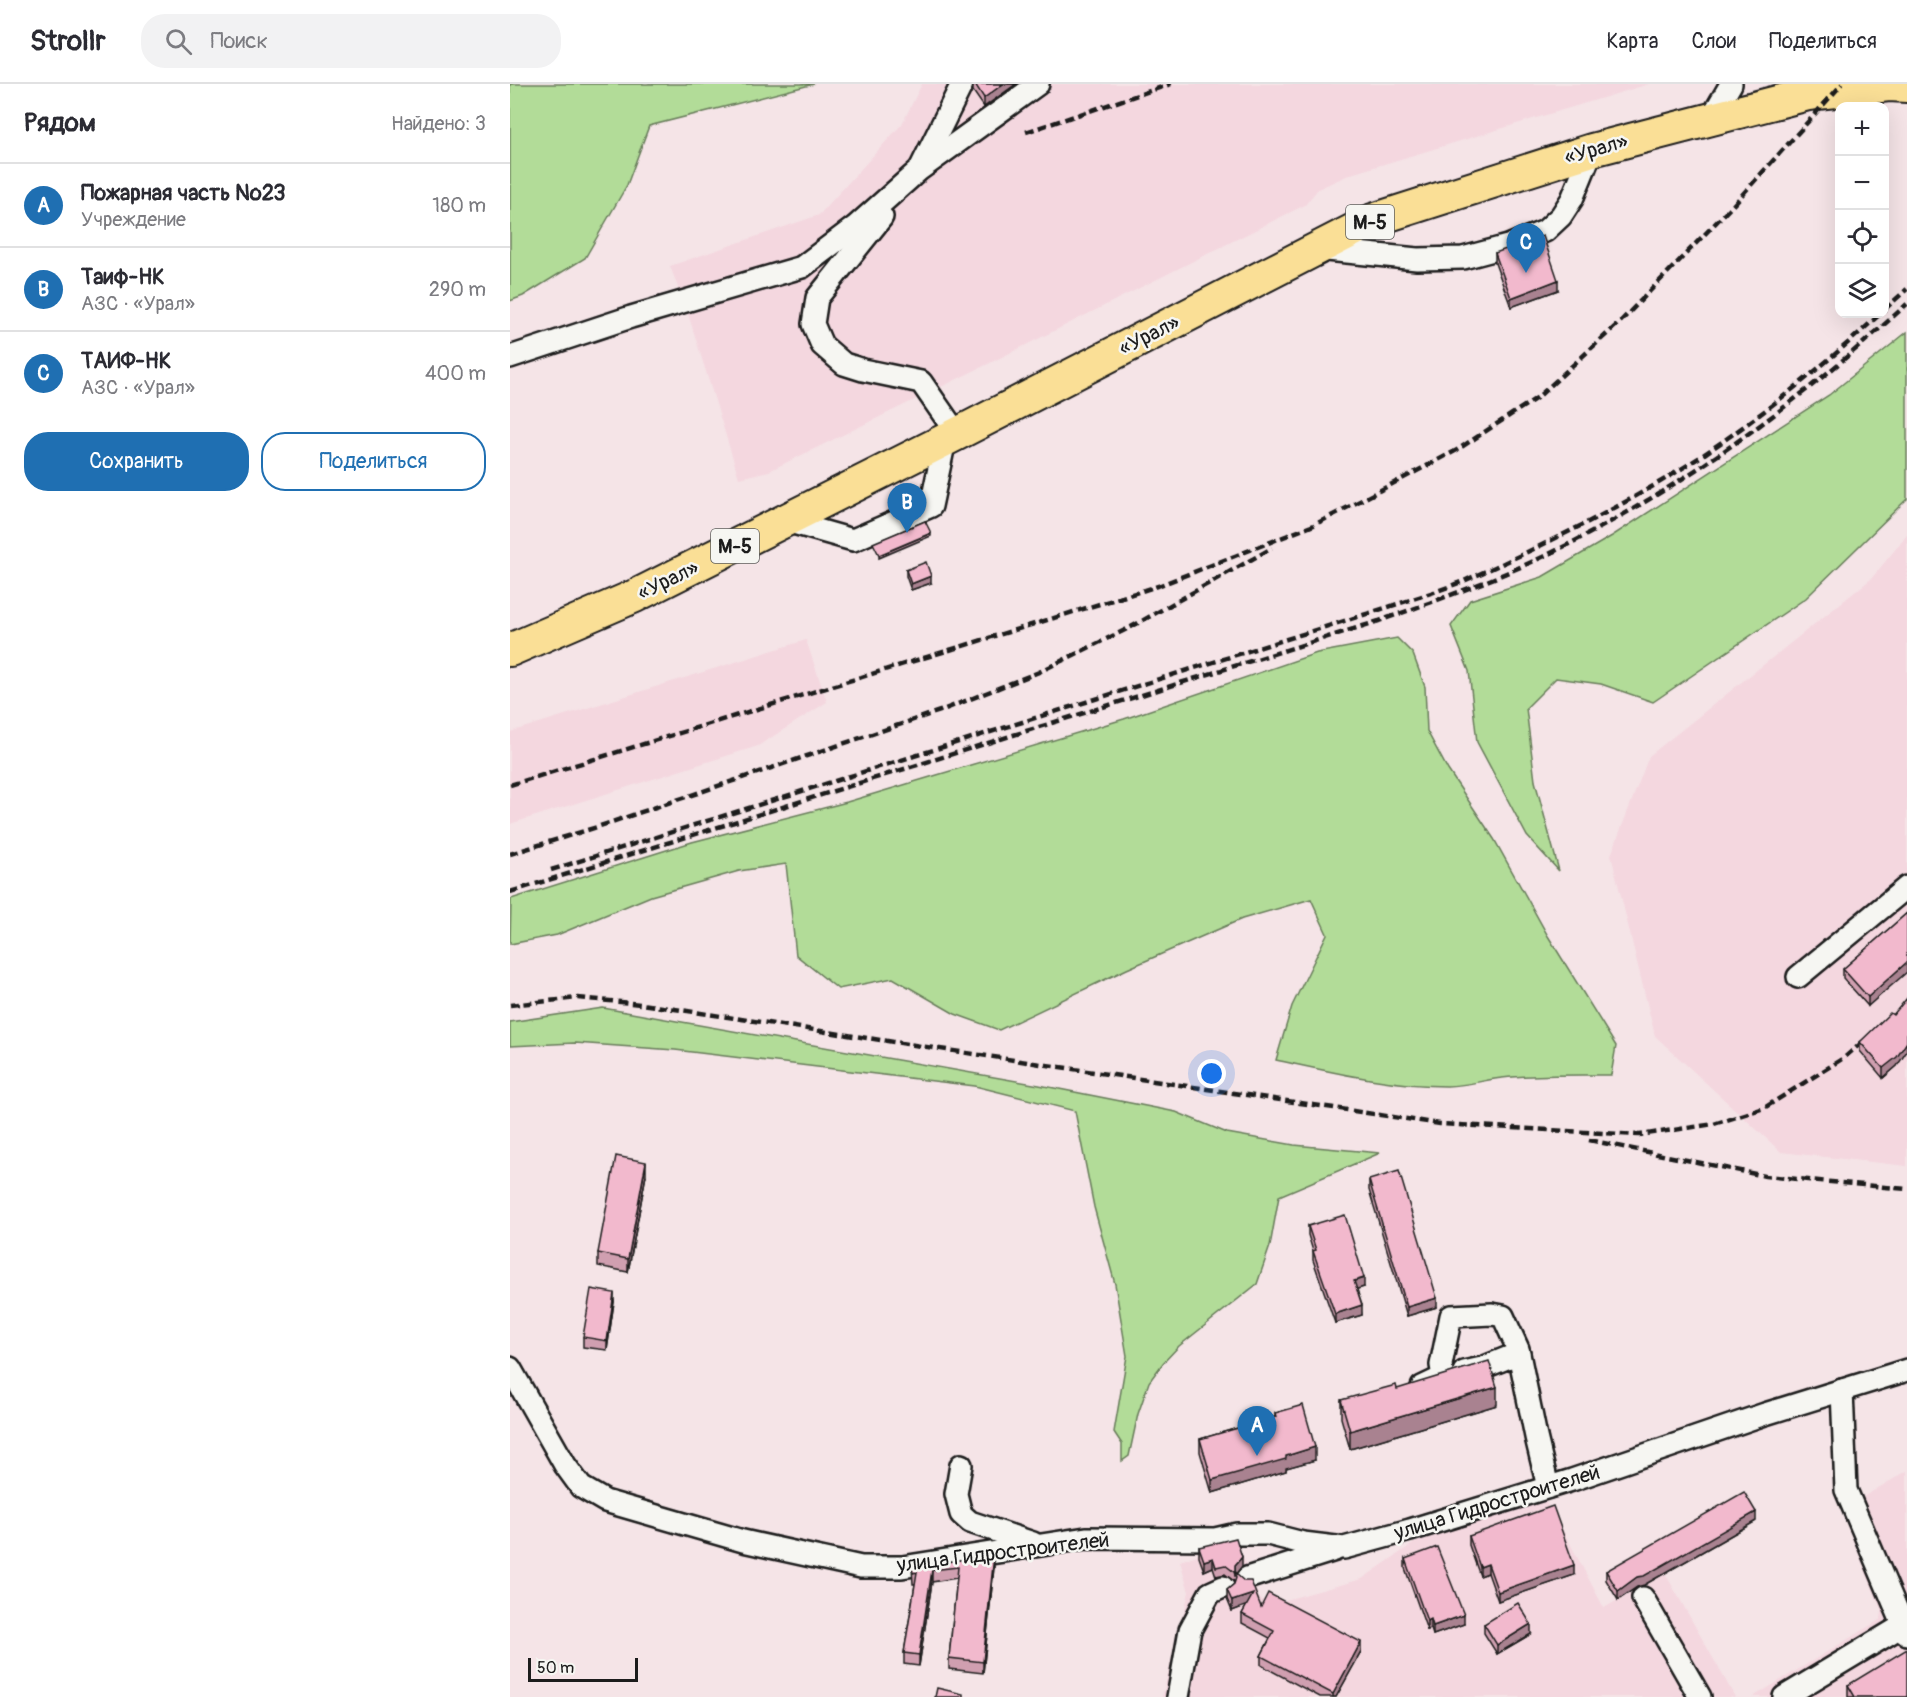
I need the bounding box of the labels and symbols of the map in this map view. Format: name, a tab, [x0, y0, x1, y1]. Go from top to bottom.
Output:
street label: «Урал»	[1561, 128, 1631, 171]
road number: М-5	[1346, 205, 1394, 239]
pin: C	[1506, 224, 1546, 273]
street label: «Урал»	[1114, 309, 1184, 362]
pin: B	[888, 484, 926, 533]
road number: М-5	[711, 529, 759, 563]
street label: «Урал»	[633, 554, 703, 607]
your location	[1197, 1059, 1226, 1088]
pin: A	[1238, 1406, 1276, 1456]
street label: улица Гидростроителей	[1390, 1458, 1603, 1547]
street label: улица Гидростроителей	[894, 1526, 1111, 1579]
scale bar	[528, 1655, 638, 1682]

